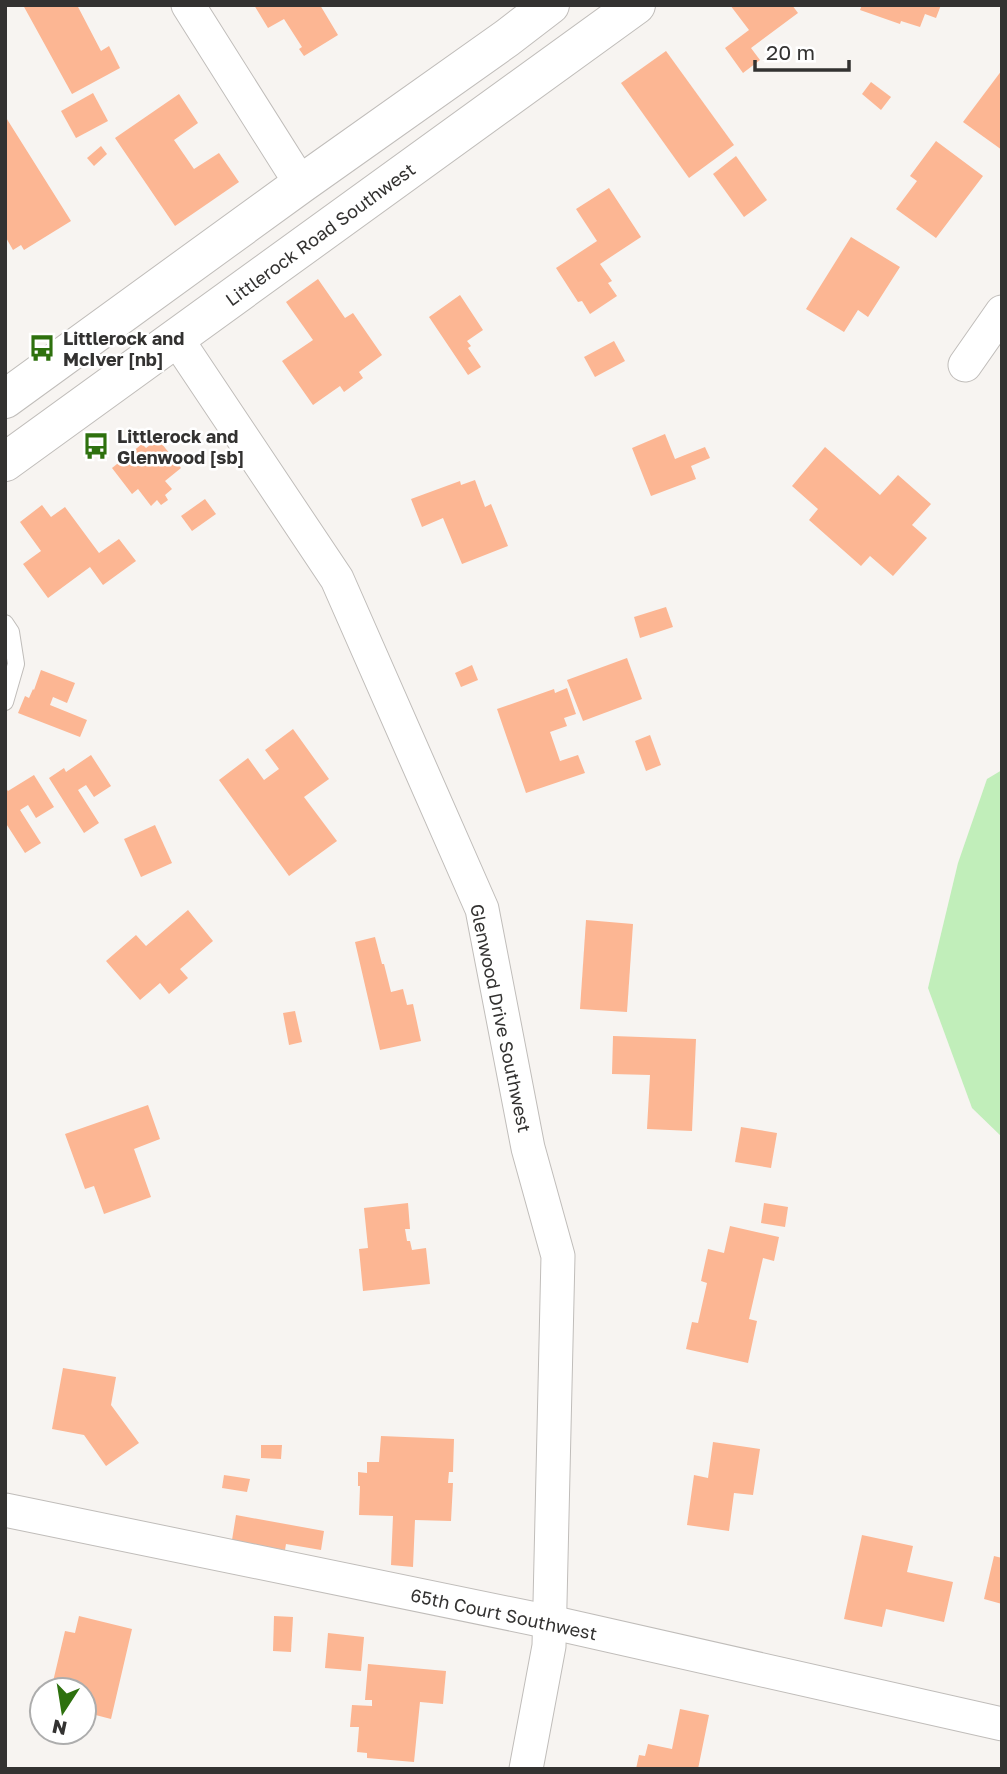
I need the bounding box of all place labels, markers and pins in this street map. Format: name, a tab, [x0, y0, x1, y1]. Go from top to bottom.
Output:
place label: Littlerock and McIver [nb]	[63, 327, 184, 370]
bus stop icon: Littlerock and McIver [nb]	[27, 333, 57, 363]
place label: Littlerock and Glenwood [sb]	[117, 425, 244, 468]
bus stop icon: Littlerock and Glenwood [sb]	[81, 431, 111, 461]

